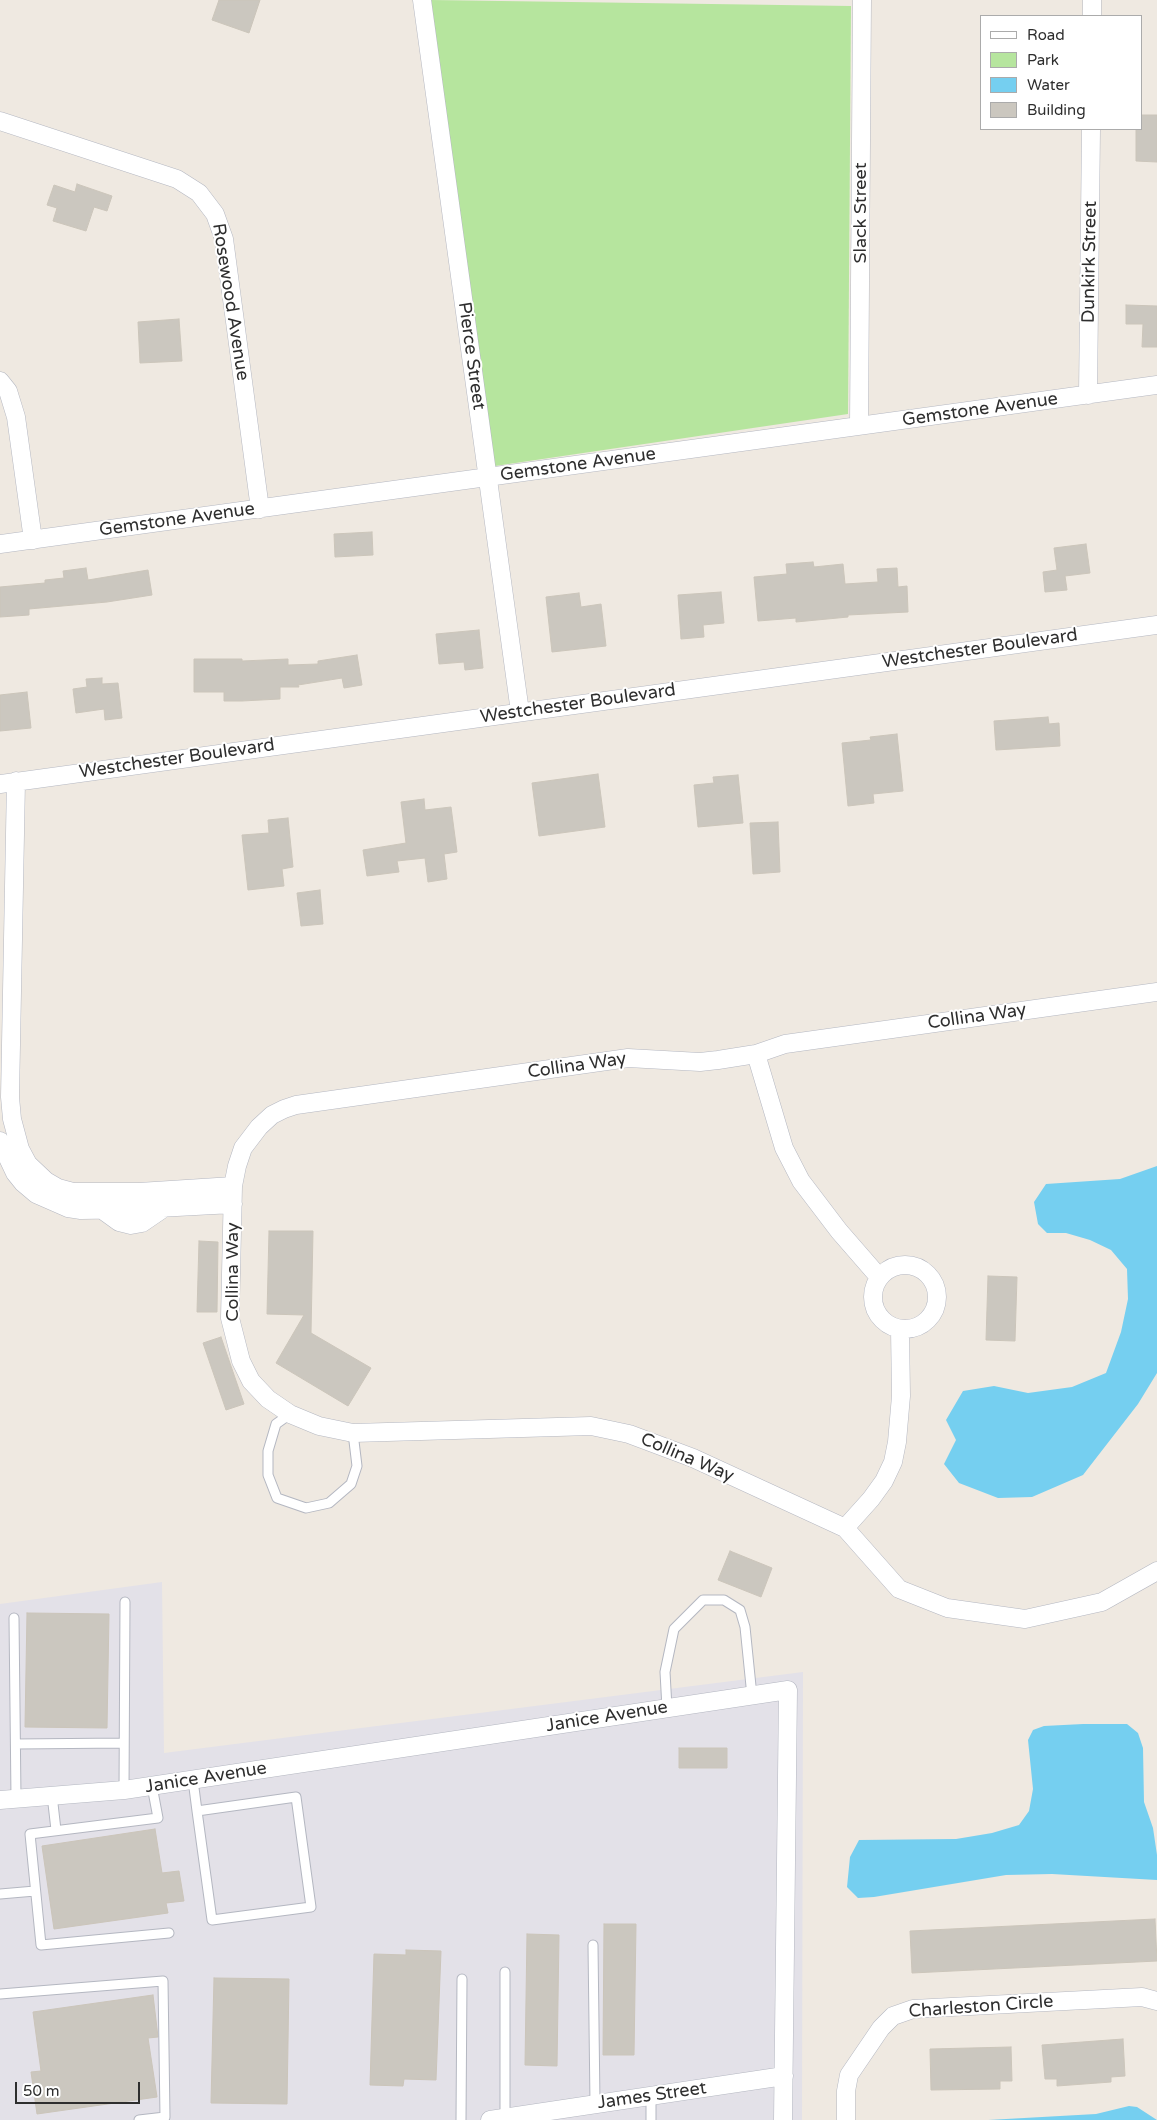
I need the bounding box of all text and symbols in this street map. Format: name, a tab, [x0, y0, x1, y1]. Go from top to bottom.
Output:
legend	[980, 15, 1142, 130]
text: Road	[1027, 26, 1065, 44]
text: Park	[1027, 51, 1059, 69]
text: Water	[1027, 76, 1070, 94]
text: Building	[1027, 101, 1086, 119]
street label: Slack Street	[850, 162, 872, 264]
street label: Dunkirk Street	[1078, 201, 1102, 323]
street label: Rosewood Avenue	[207, 222, 253, 382]
street label: Pierce Street	[453, 300, 489, 412]
street label: Gemstone Avenue	[901, 388, 1059, 432]
street label: Gemstone Avenue	[499, 443, 657, 487]
street label: Gemstone Avenue	[98, 498, 256, 542]
street label: Westchester Boulevard	[881, 625, 1079, 673]
street label: Westchester Boulevard	[479, 680, 677, 728]
street label: Westchester Boulevard	[78, 735, 276, 783]
street label: Collina Way	[926, 999, 1028, 1035]
street label: Collina Way	[526, 1048, 628, 1084]
street label: Collina Way	[222, 1222, 244, 1322]
street label: Collina Way	[637, 1429, 737, 1487]
street label: Janice Avenue	[545, 1697, 669, 1737]
street label: Janice Avenue	[144, 1758, 268, 1798]
street label: Charleston Circle	[908, 1991, 1054, 2023]
scale bar	[18, 2072, 142, 2104]
street label: James Street	[596, 2078, 708, 2114]
text: 50 m	[23, 2082, 60, 2100]

